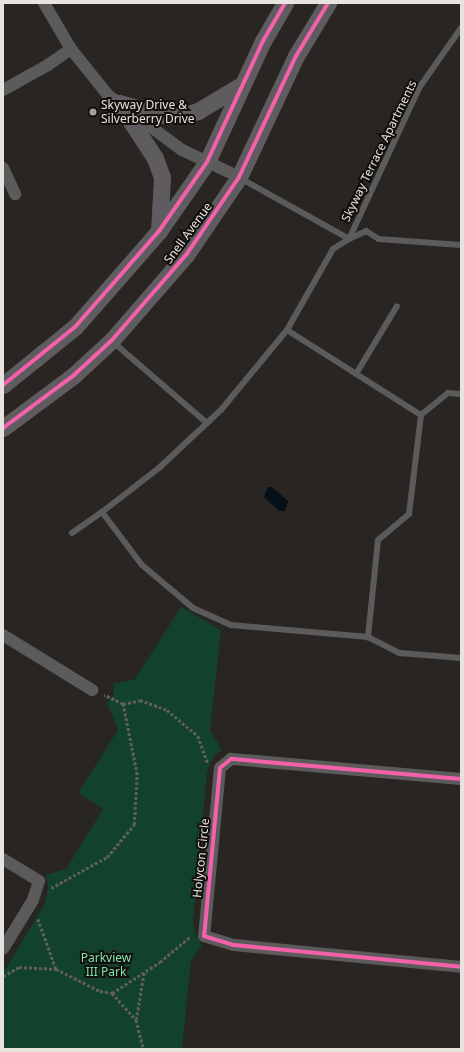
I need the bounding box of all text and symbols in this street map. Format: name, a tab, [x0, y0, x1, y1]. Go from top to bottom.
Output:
street label: Skyway Terrace Apartments	[338, 78, 420, 224]
place label: Skyway Drive & Silverberry Drive	[101, 98, 195, 126]
marker: Skyway Drive & Silverberry Drive	[88, 107, 98, 117]
street label: Snell Avenue	[161, 200, 215, 266]
street label: Holycon Circle	[190, 817, 212, 899]
park label: Parkview III Park	[81, 951, 131, 979]

